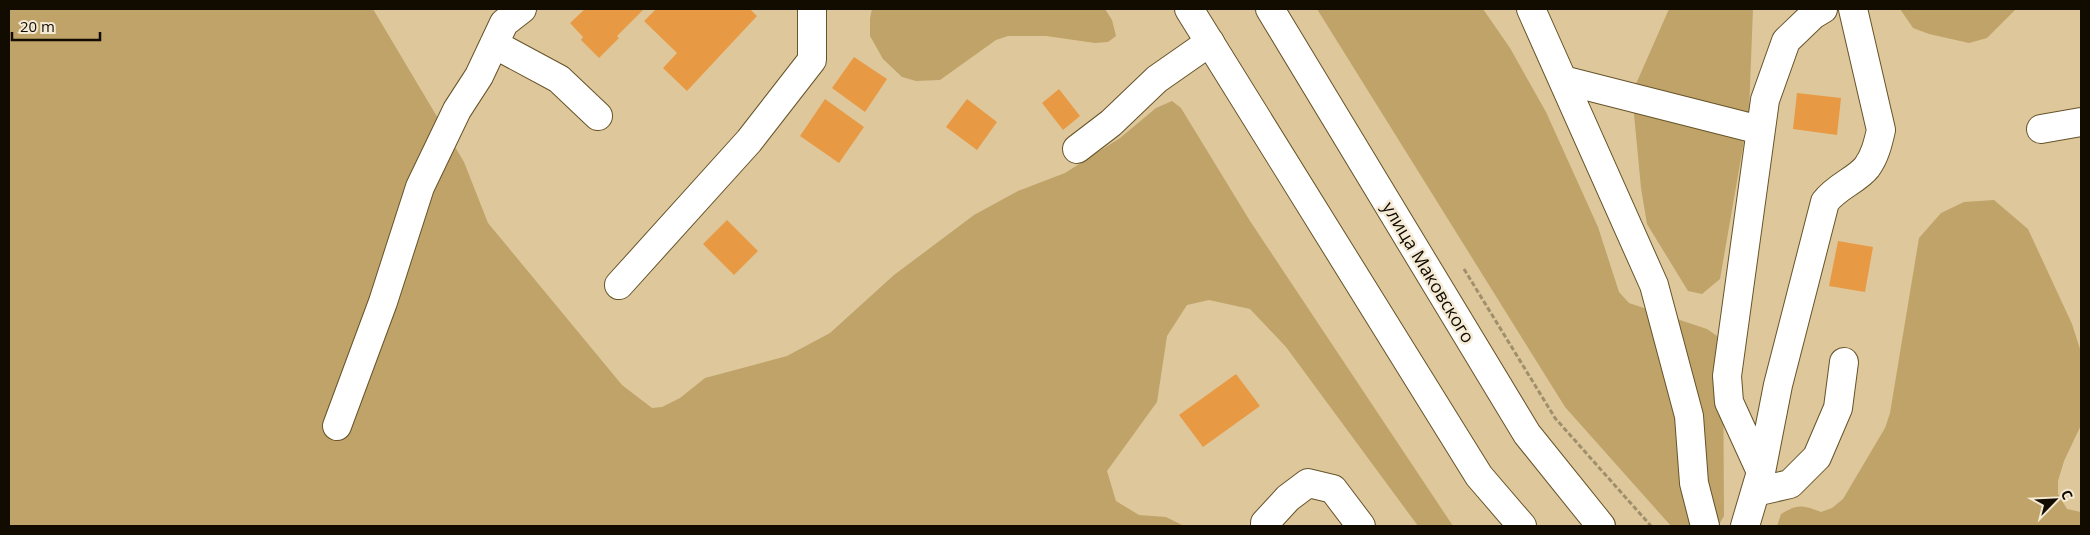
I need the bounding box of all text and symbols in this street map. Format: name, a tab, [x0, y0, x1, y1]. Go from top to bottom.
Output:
scale bar	[12, 10, 100, 42]
text: 20 m	[20, 16, 55, 36]
street label: улица Маковского	[1377, 197, 1481, 347]
north arrow	[2030, 475, 2080, 525]
text: С	[2057, 487, 2078, 503]

